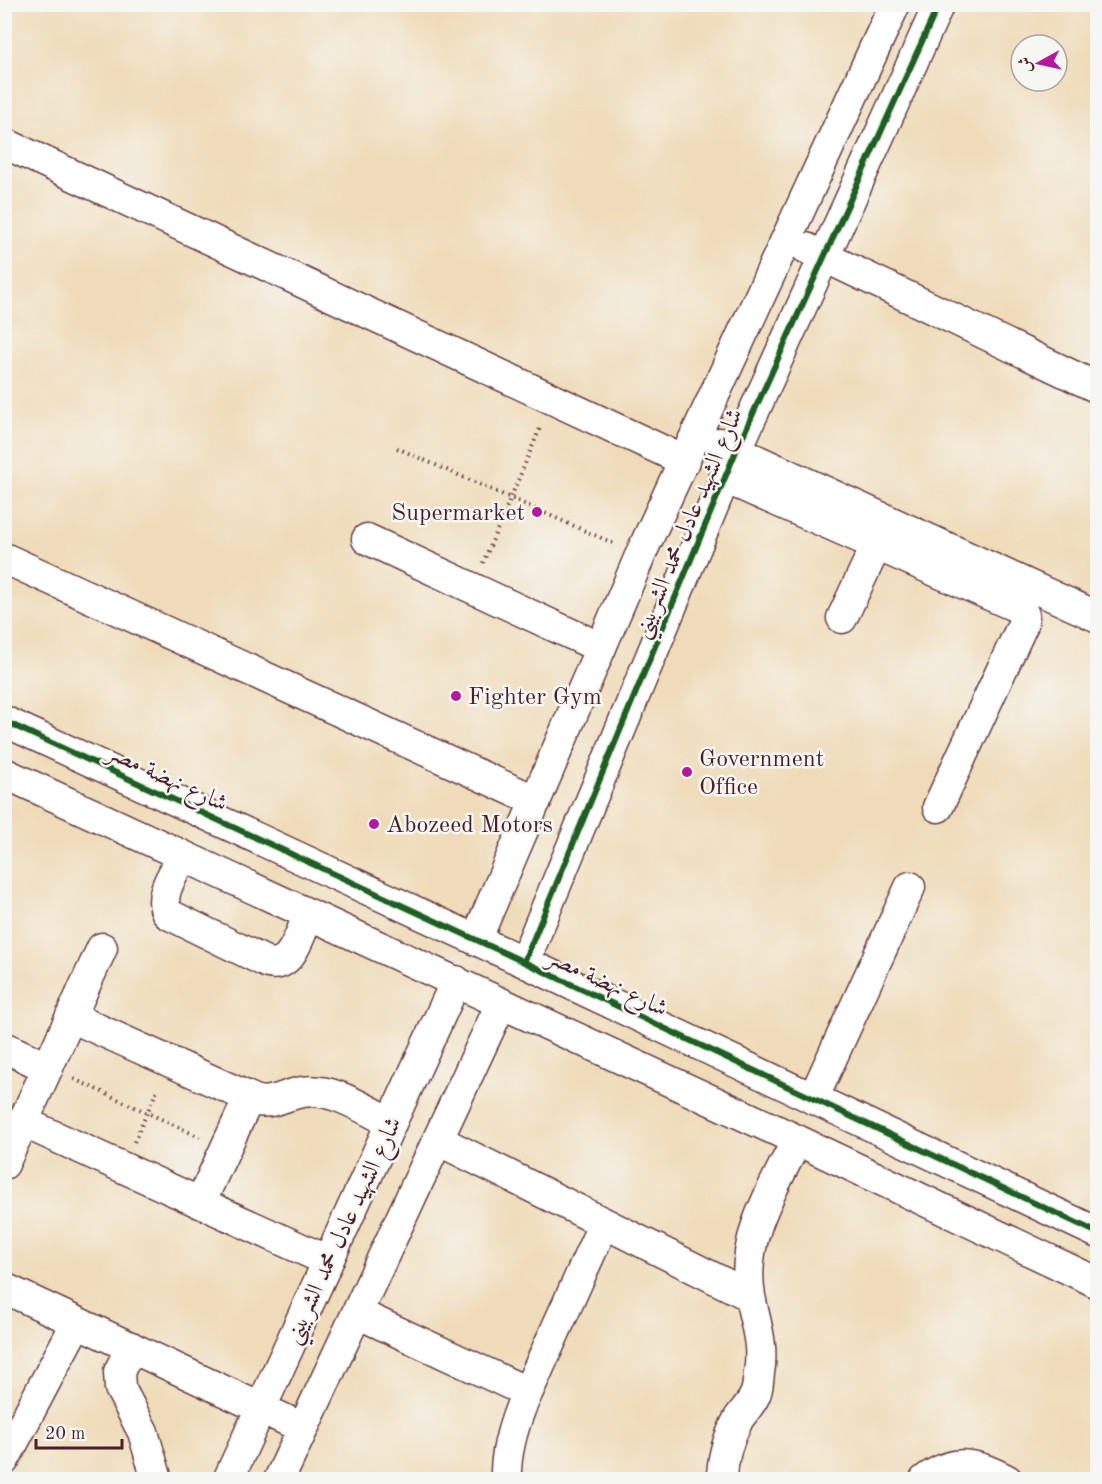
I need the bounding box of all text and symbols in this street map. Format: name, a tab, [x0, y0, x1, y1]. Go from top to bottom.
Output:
north arrow	[1009, 33, 1069, 93]
text: ش	[1017, 56, 1035, 74]
street label: شارع الشهيد عادل محمد الشربيني	[630, 405, 755, 645]
place label: Supermarket	[391, 502, 525, 526]
marker: Supermarket	[530, 505, 544, 519]
place label: Fighter Gym	[468, 686, 602, 710]
marker: Fighter Gym	[449, 689, 463, 703]
street label: شارع نهضة مصر	[98, 739, 231, 822]
place label: Government Office	[699, 748, 824, 800]
marker: Government Office	[680, 765, 694, 779]
place label: Abozeed Motors	[386, 814, 553, 838]
marker: Abozeed Motors	[367, 817, 381, 831]
street label: شارع نهضة مصر	[538, 944, 671, 1027]
street label: شارع الشهيد عادل محمد الشربيني	[281, 1114, 414, 1351]
scale bar	[36, 1412, 122, 1450]
text: 20 m	[45, 1425, 85, 1443]

